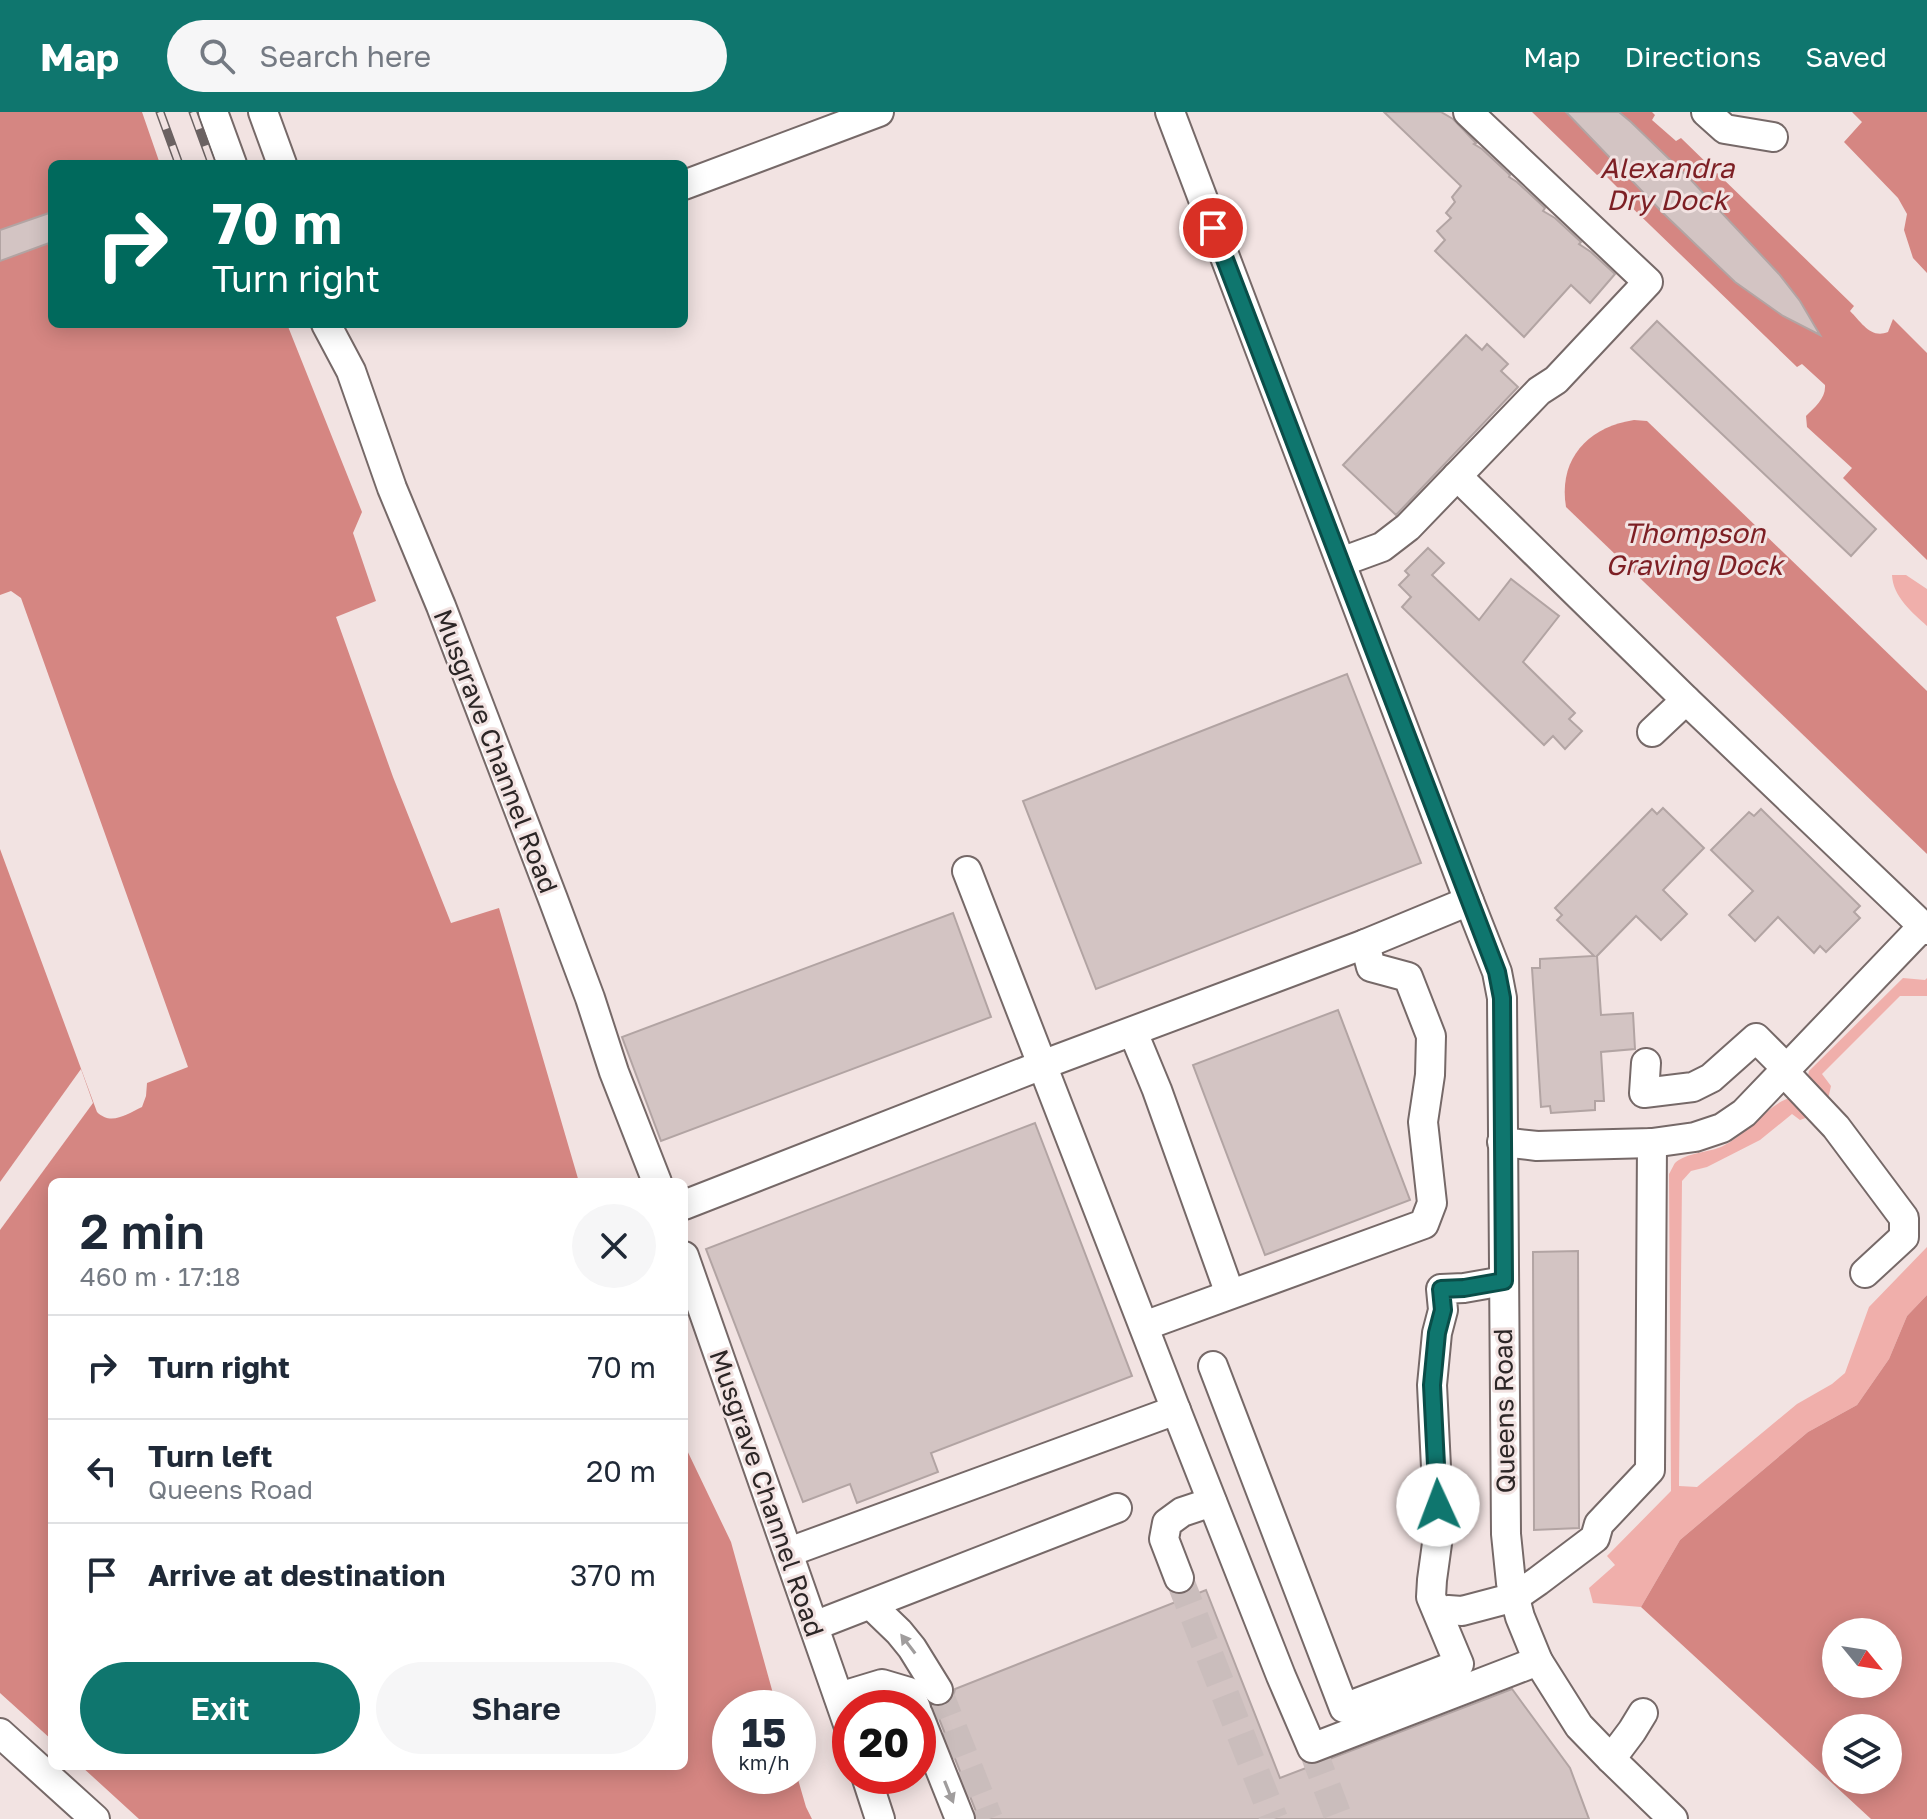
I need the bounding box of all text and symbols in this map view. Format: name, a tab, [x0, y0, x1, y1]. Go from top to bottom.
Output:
search box	[167, 20, 727, 92]
text: Map	[40, 34, 119, 79]
icon: search	[195, 34, 239, 78]
text: Search here	[259, 38, 431, 74]
text: Map	[1523, 40, 1580, 73]
text: Directions	[1624, 40, 1761, 73]
text: Saved	[1805, 40, 1887, 73]
water label: Alexandra Dry Dock	[1600, 151, 1735, 216]
text: 70 m	[212, 189, 342, 256]
icon: right	[80, 192, 184, 296]
pin	[1179, 194, 1247, 262]
icon: arrive	[1191, 206, 1235, 250]
text: Turn right	[212, 257, 380, 300]
water label: Thompson Graving Dock	[1605, 516, 1786, 581]
street label: Musgrave Channel Road	[428, 605, 564, 897]
text: 2 min	[80, 1202, 205, 1260]
button: close	[572, 1204, 656, 1288]
text: 460 m · 17:18	[80, 1261, 241, 1292]
street label: Queens Road	[1487, 1328, 1521, 1494]
icon: right	[80, 1345, 124, 1389]
street label: Musgrave Channel Road	[703, 1345, 831, 1641]
text: Turn right	[148, 1349, 290, 1385]
text: 70 m	[587, 1349, 656, 1385]
text: Turn left	[148, 1438, 273, 1474]
icon: left	[80, 1449, 124, 1493]
text: 20 m	[586, 1453, 656, 1489]
position arrow	[1396, 1463, 1480, 1547]
text: Queens Road	[148, 1474, 313, 1505]
icon: arrive	[80, 1553, 124, 1597]
text: Arrive at destination	[148, 1557, 445, 1593]
text: 370 m	[570, 1557, 656, 1593]
north arrow	[1822, 1618, 1902, 1698]
map controls	[1822, 1618, 1902, 1794]
one-way arrow	[901, 1634, 917, 1654]
button: Exit	[80, 1662, 360, 1754]
button: Share	[376, 1662, 656, 1754]
speed limit sign: 20	[832, 1690, 936, 1794]
text: 15	[742, 1708, 787, 1756]
button: layers	[1822, 1714, 1902, 1794]
text: km/h	[739, 1750, 789, 1774]
one-way arrow	[943, 1780, 956, 1804]

